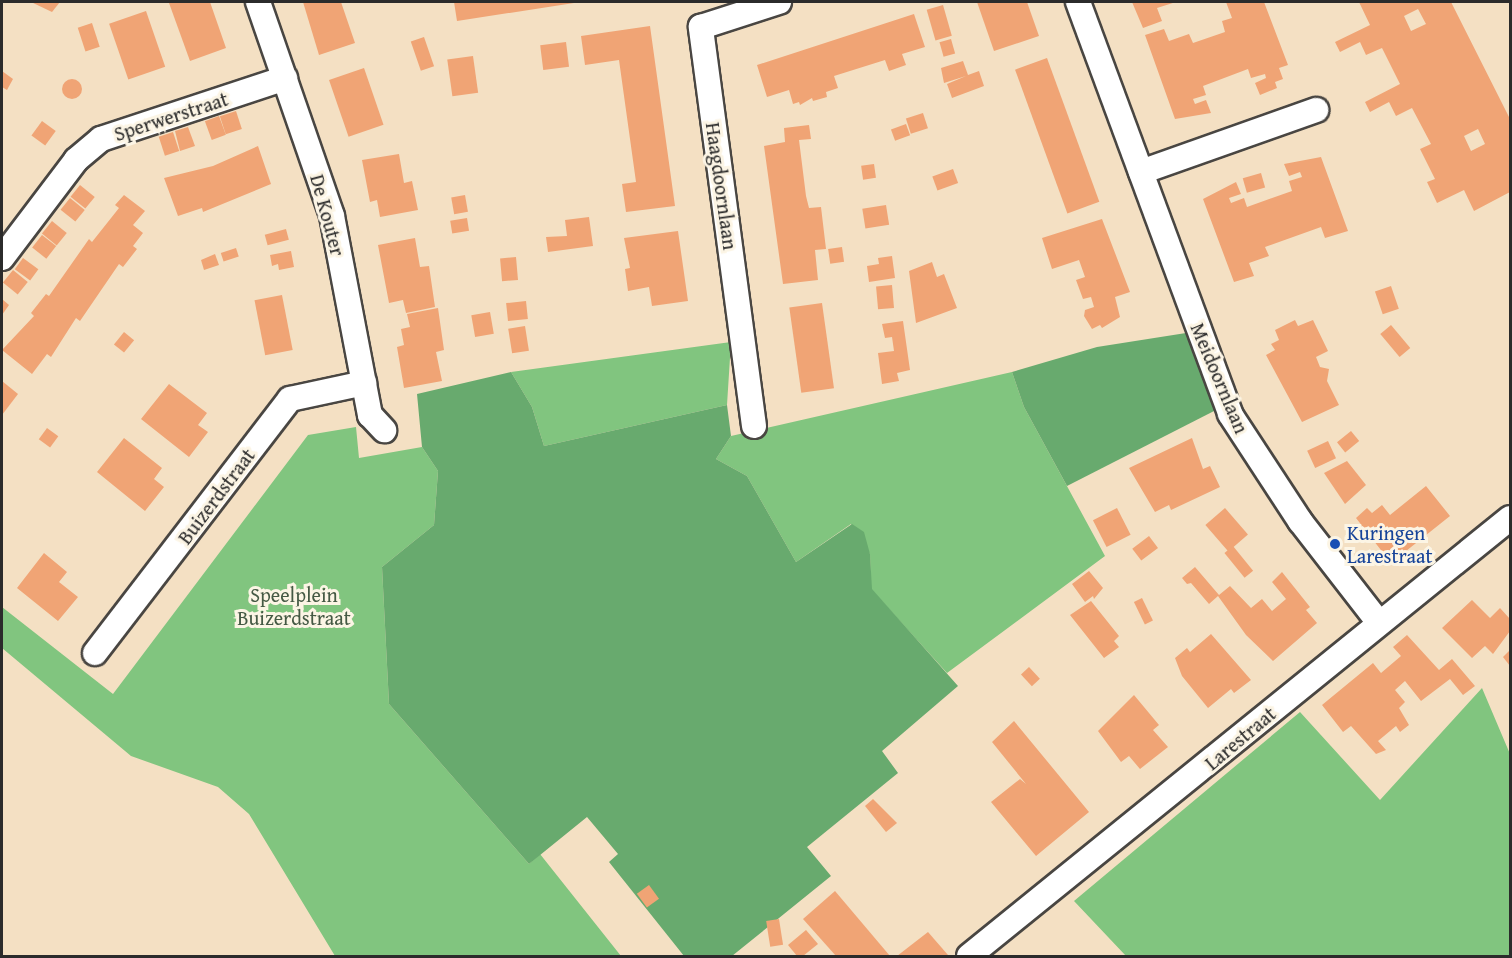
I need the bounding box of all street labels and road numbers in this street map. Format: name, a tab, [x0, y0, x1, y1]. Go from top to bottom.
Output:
street label: Sperwerstraat	[111, 86, 231, 146]
street label: Haagdoornlaan	[701, 121, 743, 251]
street label: De Kouter	[306, 172, 350, 258]
street label: Meidoornlaan	[1186, 319, 1254, 437]
street label: Buizerdstraat	[172, 443, 260, 549]
street label: Larestraat	[1200, 701, 1280, 775]

